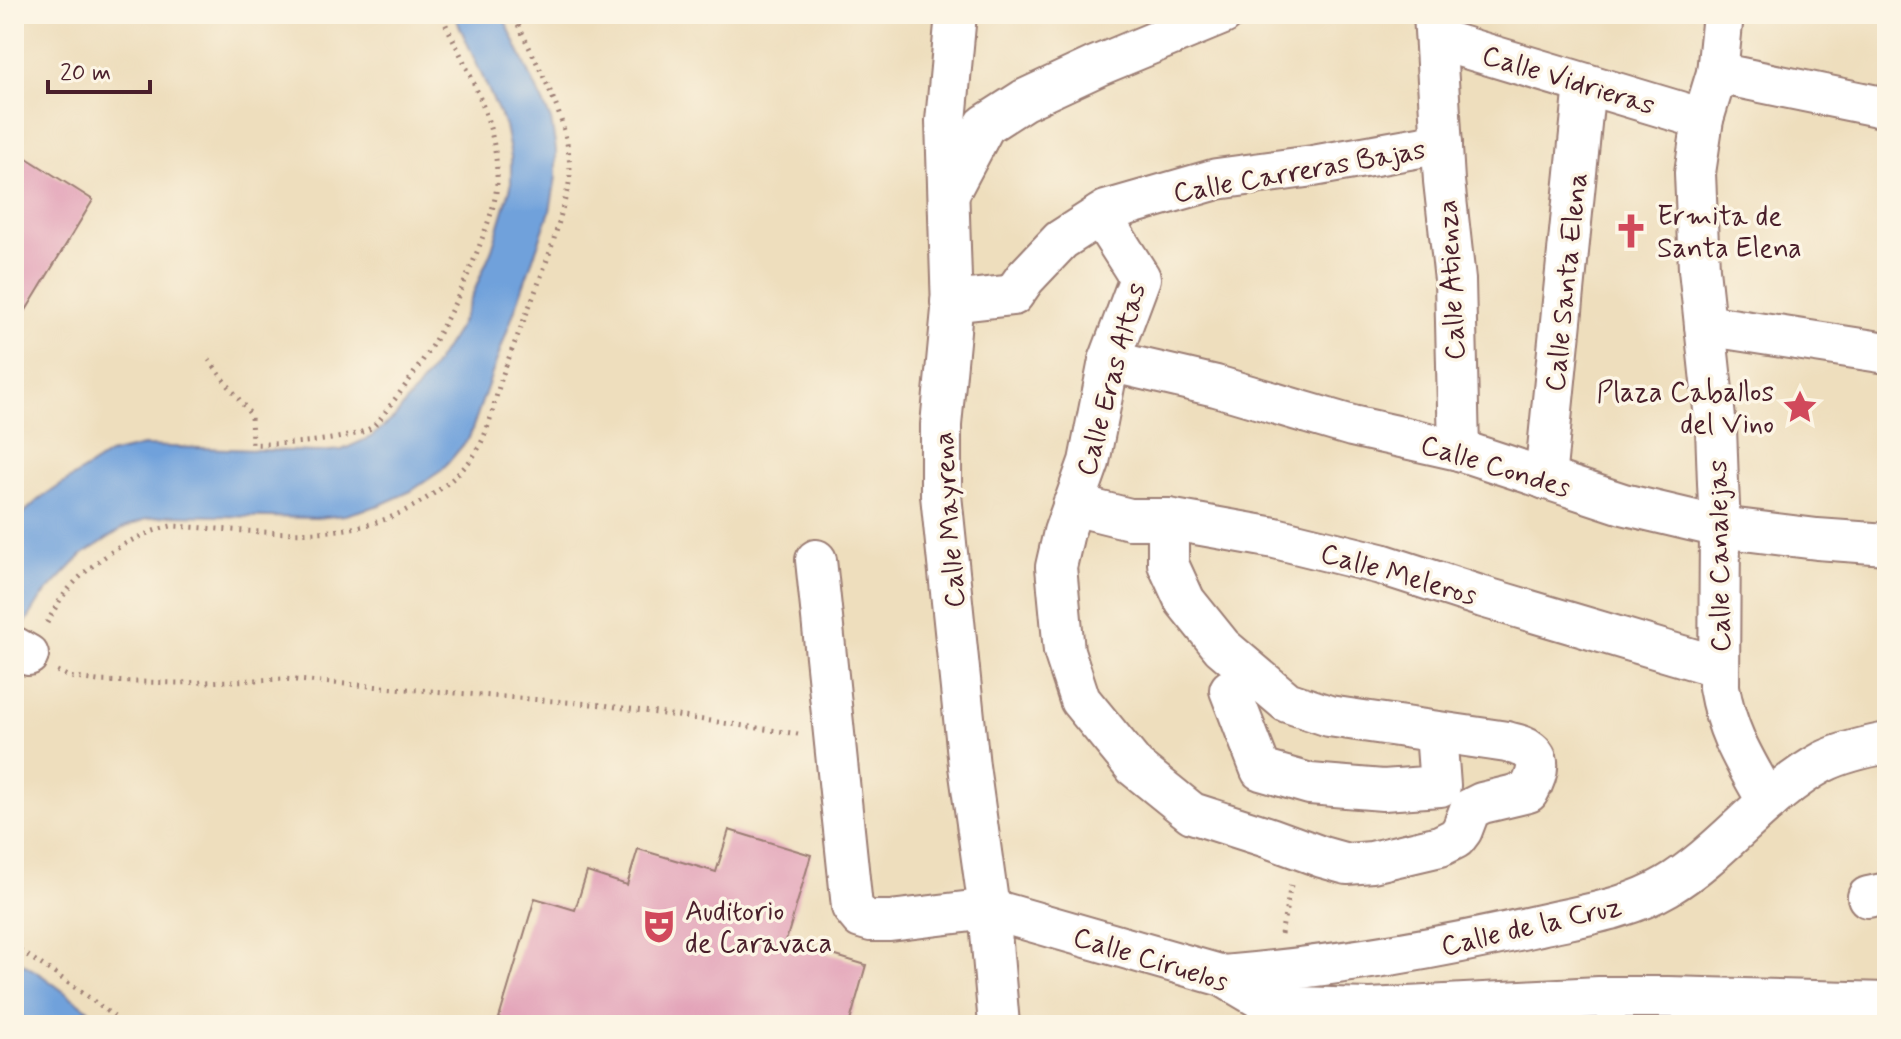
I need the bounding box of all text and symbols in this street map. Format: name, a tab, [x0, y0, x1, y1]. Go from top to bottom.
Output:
street label: Calle Vidrieras	[1477, 38, 1659, 125]
scale bar	[48, 44, 150, 94]
text: 20 m	[60, 58, 111, 89]
street label: Calle Carreras Bajas	[1170, 132, 1428, 213]
street label: Calle Santa Elena	[1538, 171, 1597, 394]
street label: Calle Atienza	[1430, 199, 1475, 361]
place label: Ermita de Santa Elena	[1657, 199, 1802, 268]
church icon: Ermita de Santa Elena	[1612, 212, 1650, 250]
street label: Calle Eras Altas	[1069, 279, 1156, 480]
place label: Plaza Caballos del Vino	[1596, 375, 1774, 444]
place icon: Plaza Caballos del Vino	[1781, 388, 1819, 426]
street label: Calle Condes	[1416, 427, 1575, 508]
street label: Calle Mayrena	[926, 431, 975, 609]
street label: Calle Canalejas	[1700, 459, 1741, 652]
street label: Calle Meleros	[1316, 535, 1481, 615]
street label: Calle de la Cruz	[1438, 889, 1625, 966]
place label: Auditorio de Caravaca	[685, 894, 832, 963]
theatre icon: Auditorio de Caravaca	[640, 907, 678, 945]
street label: Calle Ciruelos	[1068, 919, 1232, 1002]

